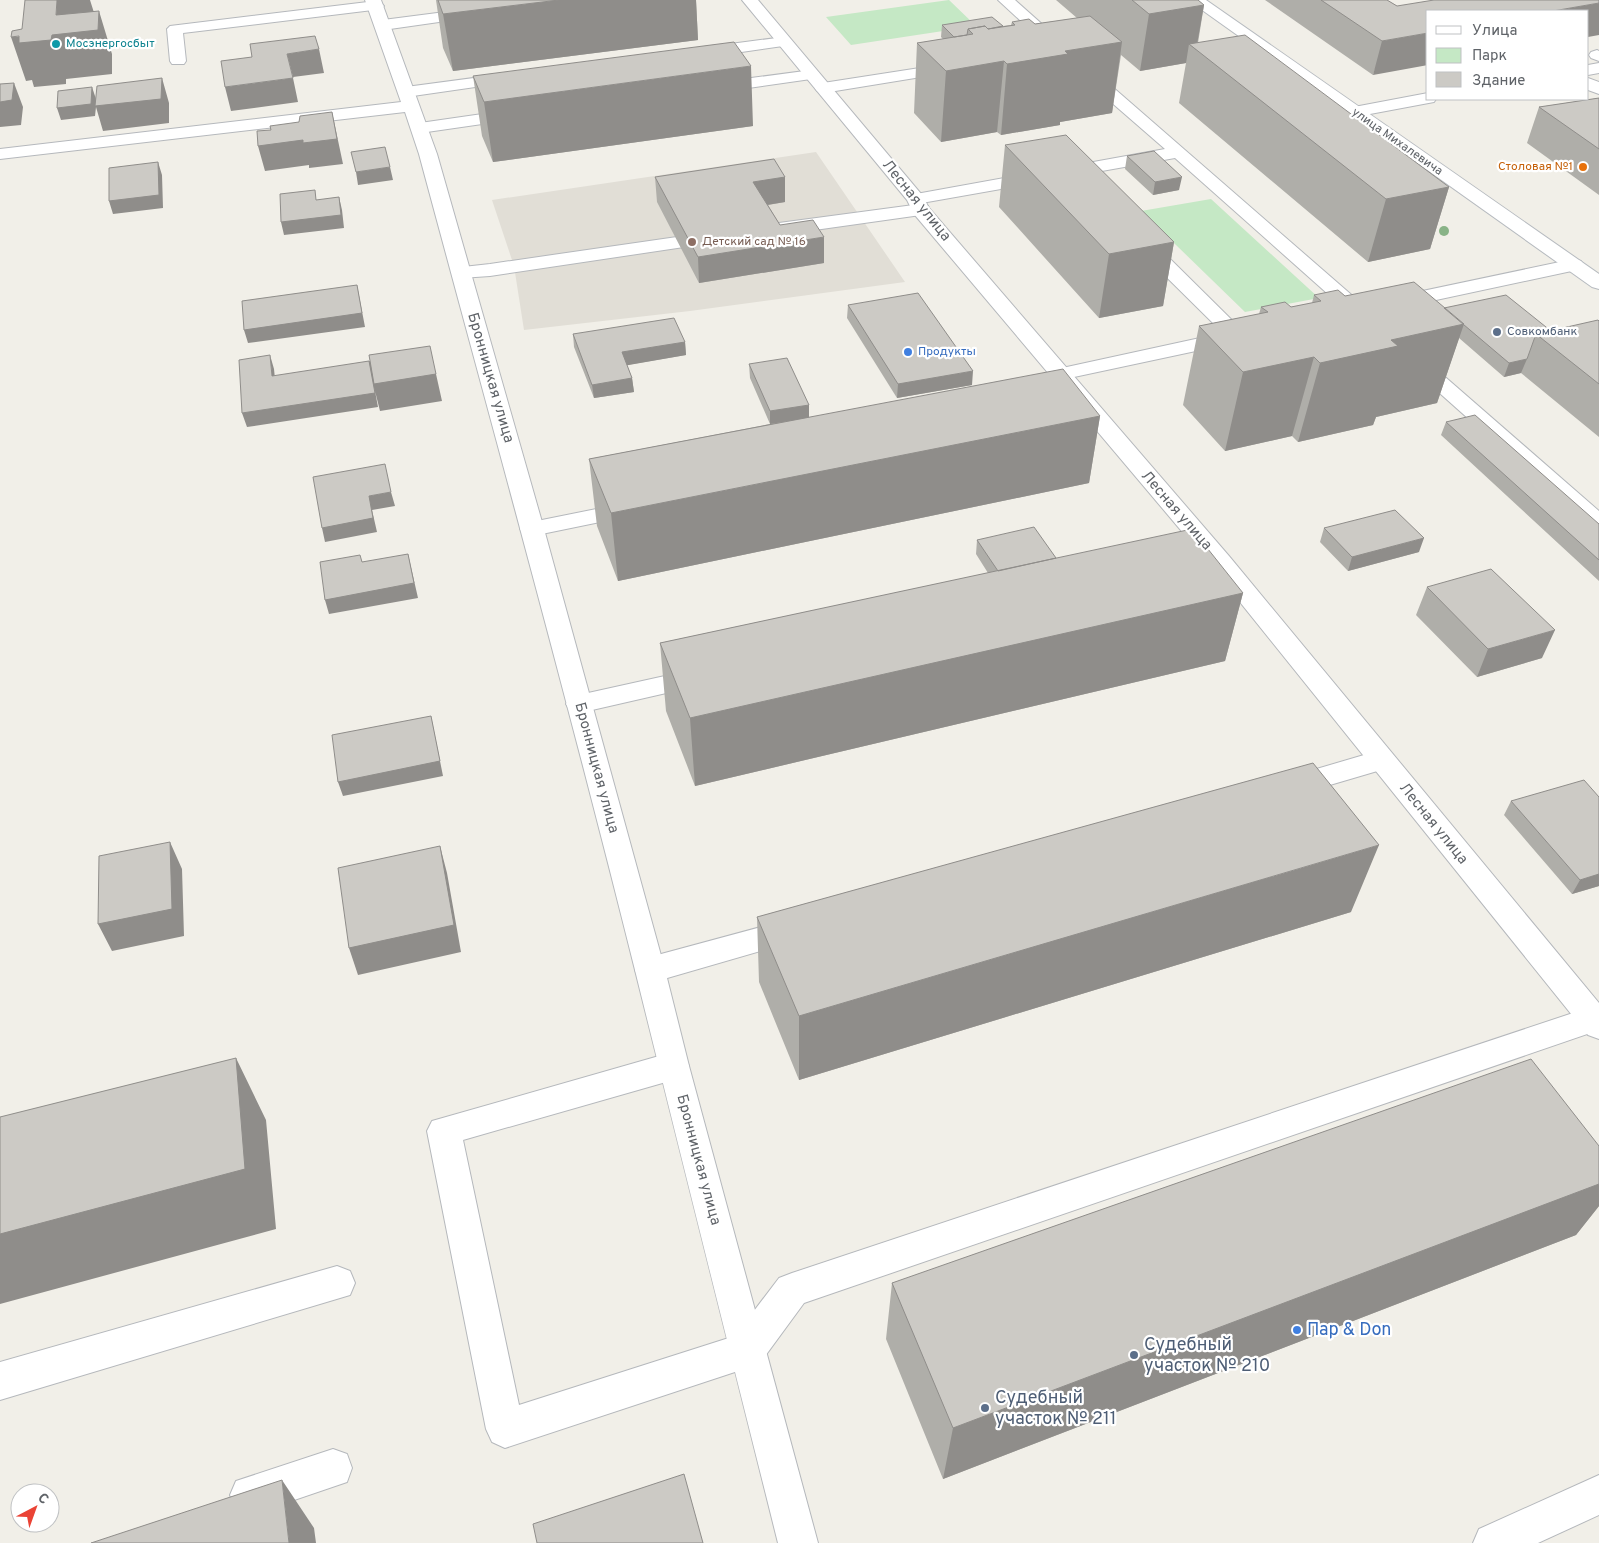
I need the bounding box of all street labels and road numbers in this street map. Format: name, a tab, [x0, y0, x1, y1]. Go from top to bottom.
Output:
street label: улица Михалевича	[1348, 105, 1446, 179]
street label: Лесная улица	[877, 156, 955, 246]
street label: Бронницкая улица	[462, 311, 518, 445]
street label: Лесная улица	[1136, 467, 1216, 555]
street label: Бронницкая улица	[569, 700, 623, 836]
street label: Лесная улица	[1394, 779, 1472, 869]
street label: Бронницкая улица	[671, 1092, 725, 1228]

